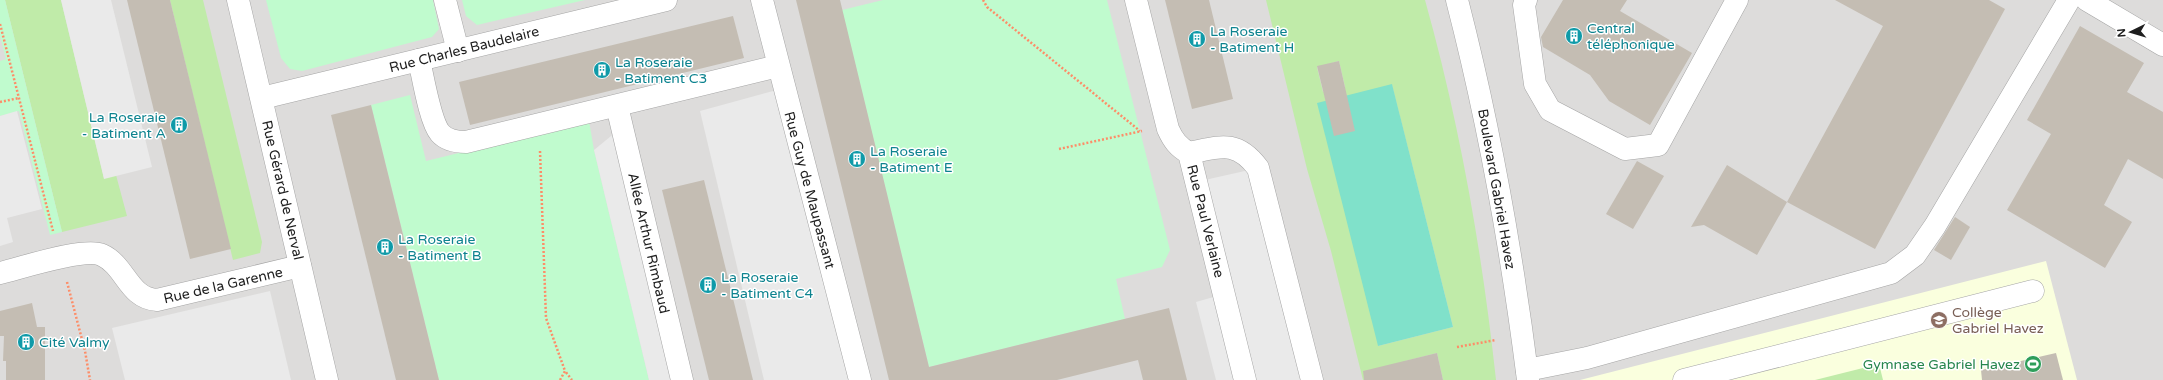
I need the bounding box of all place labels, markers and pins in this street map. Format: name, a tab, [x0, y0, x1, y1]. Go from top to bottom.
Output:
place label: Central téléphonique	[1587, 20, 1675, 53]
place label: La Roseraie - Batiment H	[1210, 23, 1294, 56]
building icon: Central téléphonique	[1564, 26, 1584, 46]
building icon: La Roseraie - Batiment H	[1187, 29, 1207, 49]
place label: La Roseraie - Batiment C3	[615, 54, 707, 87]
building icon: La Roseraie - Batiment C3	[592, 60, 612, 80]
place label: La Roseraie - Batiment A	[82, 109, 166, 142]
building icon: La Roseraie - Batiment A	[169, 115, 189, 135]
place label: La Roseraie - Batiment E	[870, 143, 953, 176]
building icon: La Roseraie - Batiment E	[847, 149, 867, 169]
place label: La Roseraie - Batiment B	[398, 231, 481, 264]
building icon: La Roseraie - Batiment B	[375, 237, 395, 257]
place label: La Roseraie - Batiment C4	[721, 269, 813, 302]
building icon: La Roseraie - Batiment C4	[698, 275, 718, 295]
place label: Collège Gabriel Havez	[1952, 304, 2044, 337]
school or university icon: Collège Gabriel Havez	[1929, 310, 1949, 330]
building icon: Cité Valmy	[16, 332, 36, 352]
place label: Cité Valmy	[39, 334, 110, 351]
sports icon: Gymnase Gabriel Havez	[2023, 354, 2043, 374]
place label: Gymnase Gabriel Havez	[1863, 356, 2020, 373]

